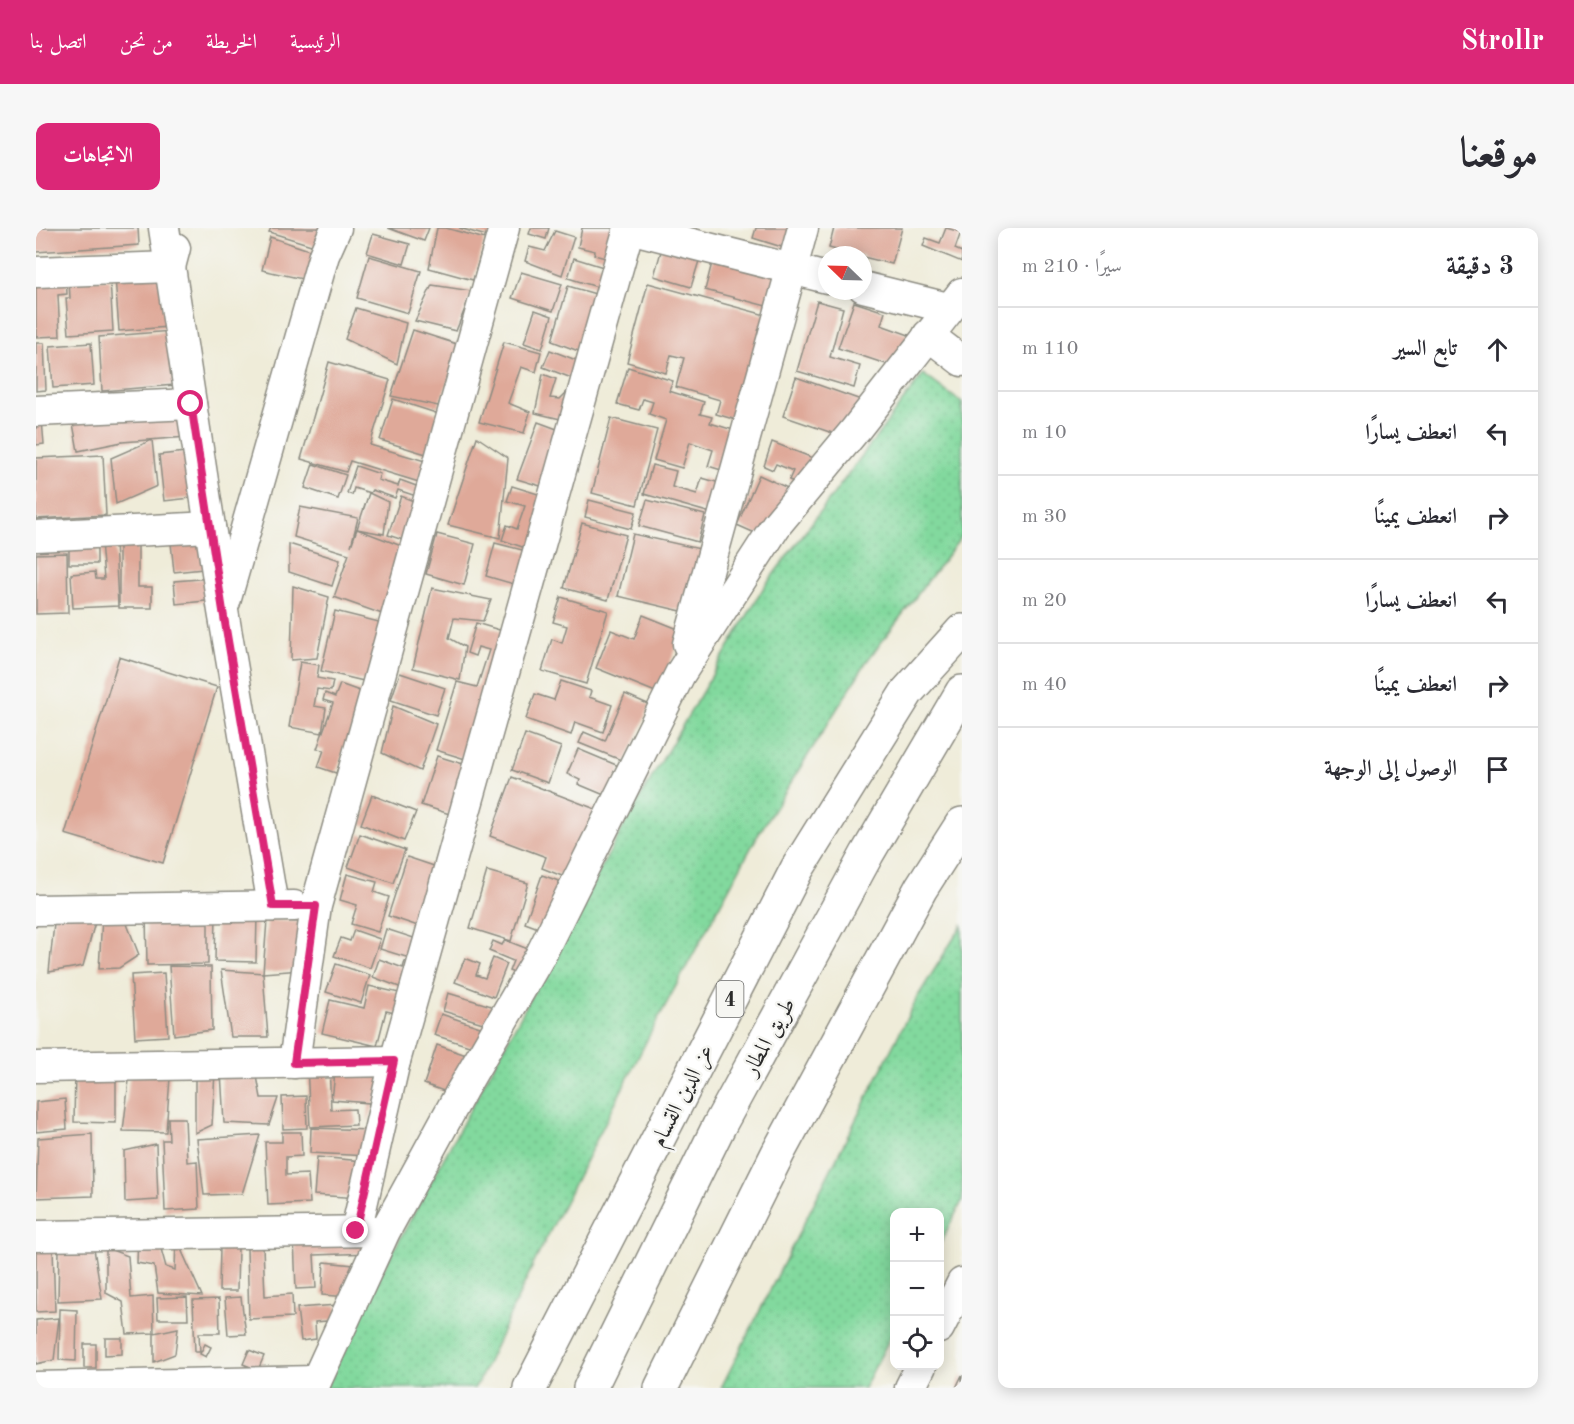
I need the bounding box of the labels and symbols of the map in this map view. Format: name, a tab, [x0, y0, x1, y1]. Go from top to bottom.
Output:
north arrow	[818, 246, 872, 300]
route start	[177, 390, 203, 416]
road number: 4	[716, 981, 744, 1017]
street label: طريق المطار	[739, 994, 802, 1082]
street label: عز الدين القسام	[648, 1041, 724, 1154]
route end	[342, 1217, 368, 1243]

